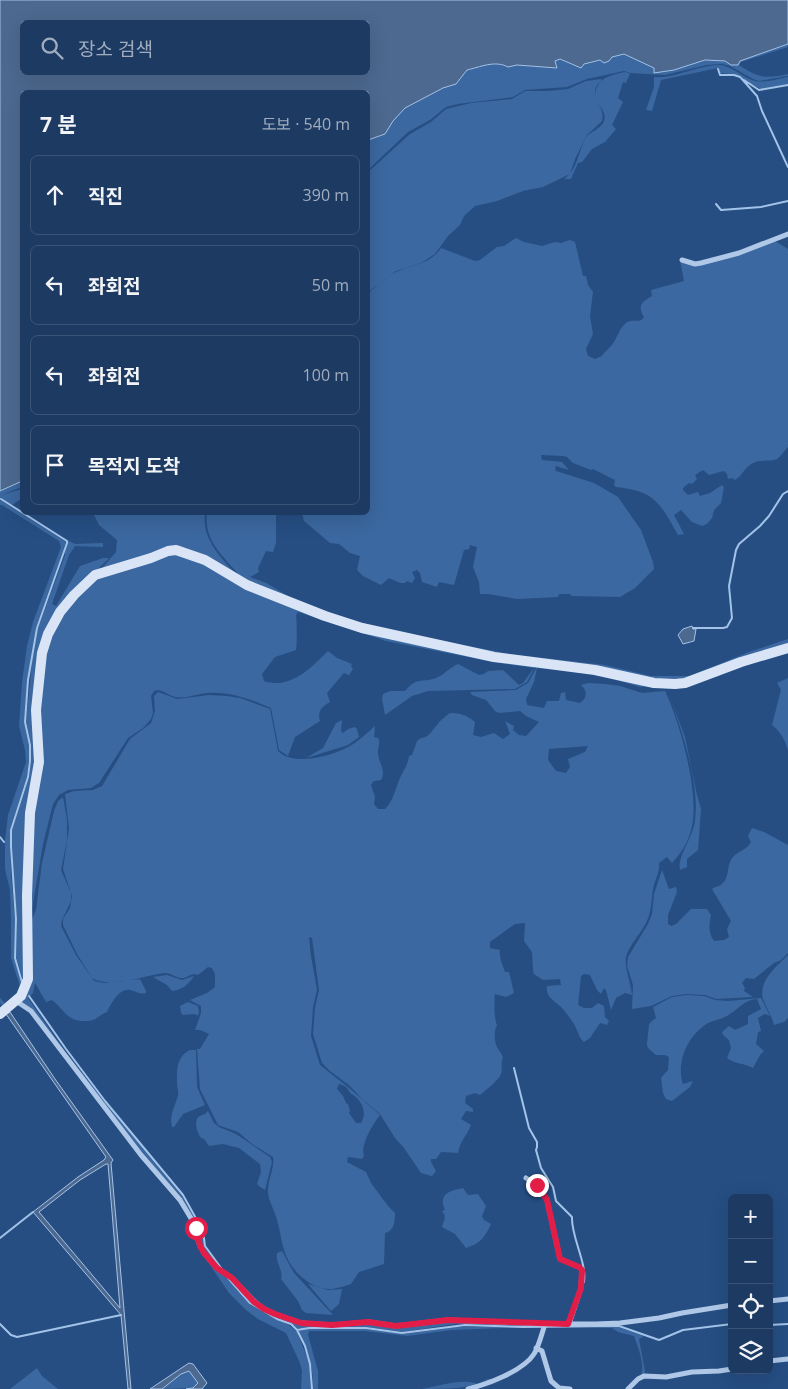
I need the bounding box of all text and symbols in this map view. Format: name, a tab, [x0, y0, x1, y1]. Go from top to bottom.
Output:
search box	[20, 20, 370, 75]
icon: search	[38, 34, 66, 62]
text: 장소 검색	[78, 36, 153, 62]
text: 7 분	[40, 110, 77, 138]
text: 도보 · 540 m	[262, 113, 350, 135]
icon: ahead	[41, 181, 69, 209]
text: 직진	[88, 183, 123, 209]
text: 390 m	[303, 184, 349, 206]
icon: left	[41, 271, 69, 299]
text: 좌회전	[88, 273, 140, 299]
text: 50 m	[312, 274, 349, 296]
icon: left	[41, 361, 69, 389]
text: 좌회전	[88, 363, 140, 389]
text: 100 m	[303, 364, 349, 386]
icon: arrive	[41, 451, 69, 479]
text: 목적지 도착	[88, 453, 180, 479]
route end	[526, 1174, 549, 1197]
map controls	[728, 1194, 773, 1374]
button: +	[728, 1194, 773, 1239]
route start	[185, 1217, 208, 1240]
button: −	[728, 1239, 773, 1284]
button: locate	[728, 1284, 773, 1329]
button: layers	[728, 1329, 773, 1374]

